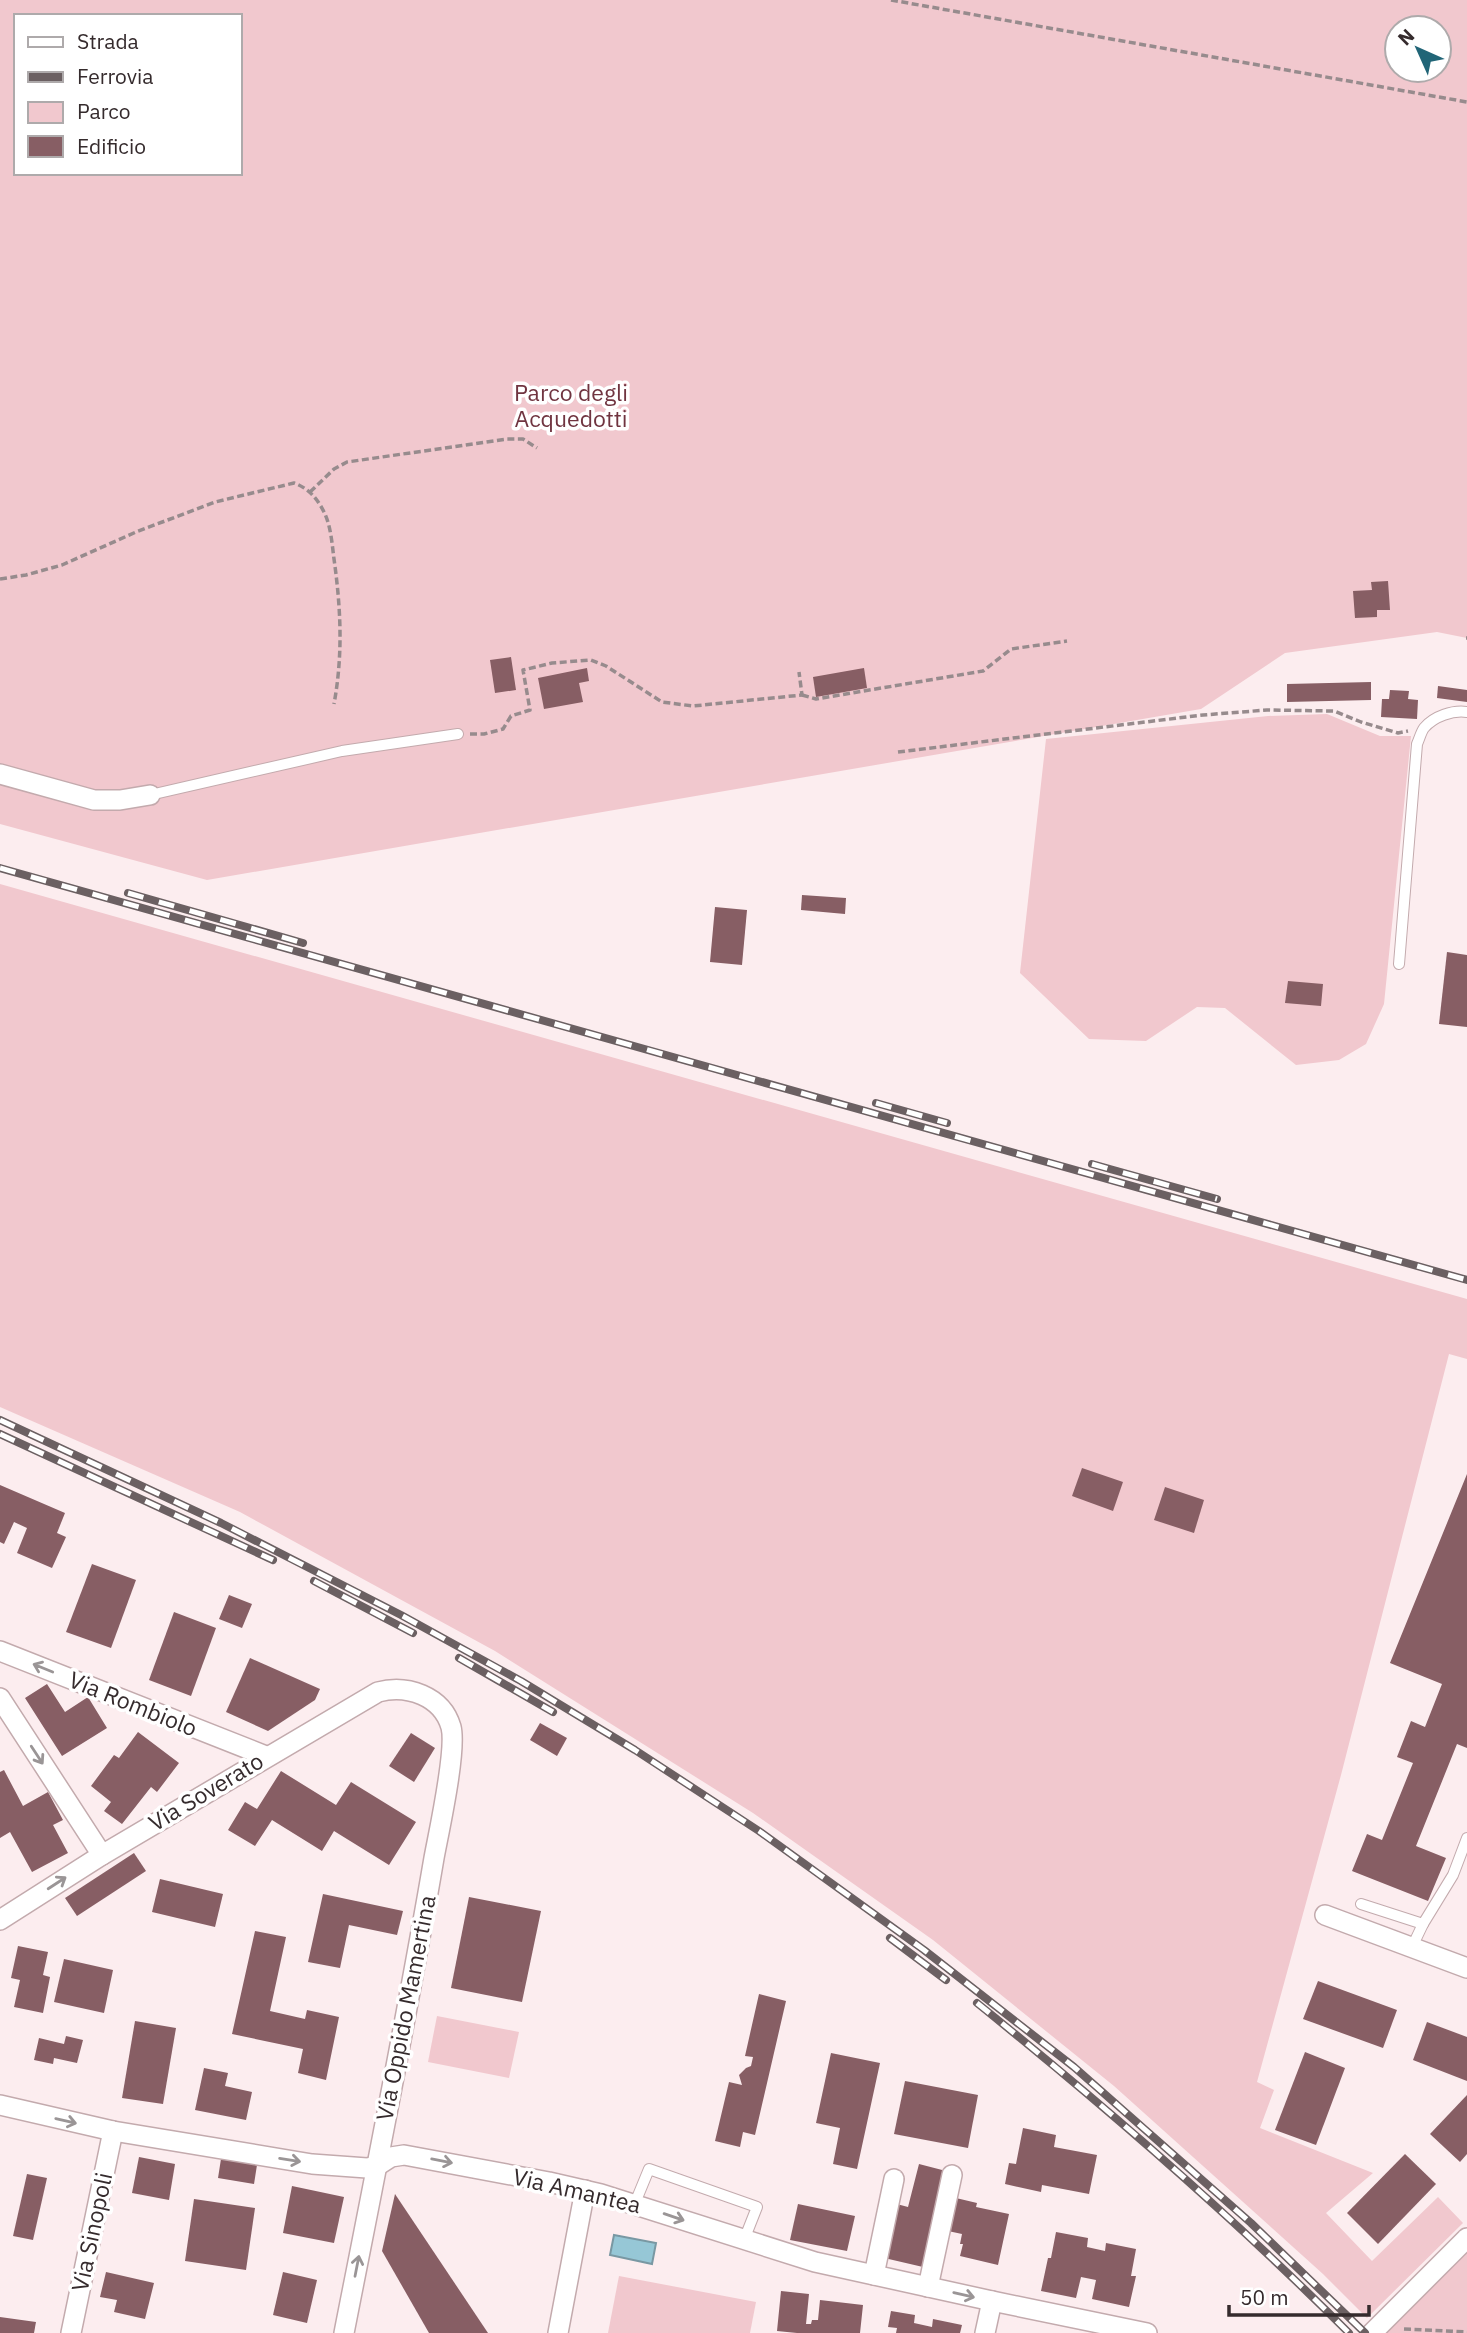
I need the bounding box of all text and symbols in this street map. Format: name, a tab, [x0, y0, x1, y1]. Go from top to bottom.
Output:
legend	[14, 14, 242, 175]
north arrow	[1383, 14, 1453, 84]
text: N	[1393, 24, 1419, 50]
text: Strada	[77, 27, 139, 55]
text: Ferrovia	[77, 62, 153, 90]
text: Parco	[77, 97, 131, 125]
text: Edificio	[77, 132, 146, 160]
park label: Parco degli Acquedotti	[514, 377, 628, 433]
one-way arrow	[33, 1661, 55, 1674]
street label: Via Rombiolo	[65, 1664, 202, 1742]
one-way arrow	[30, 1745, 44, 1764]
street label: Via Soverato	[143, 1745, 268, 1837]
one-way arrow	[47, 1876, 67, 1890]
street label: Via Oppido Mamertina	[368, 1892, 442, 2123]
one-way arrow	[55, 2115, 77, 2128]
one-way arrow	[279, 2154, 301, 2167]
one-way arrow	[430, 2155, 453, 2169]
street label: Via Amantea	[510, 2161, 644, 2219]
street label: Via Sinopoli	[64, 2170, 118, 2294]
one-way arrow	[662, 2211, 684, 2224]
one-way arrow	[351, 2255, 364, 2278]
scale bar	[1229, 2274, 1369, 2318]
text: 50 m	[1240, 2283, 1289, 2311]
one-way arrow	[952, 2289, 975, 2303]

